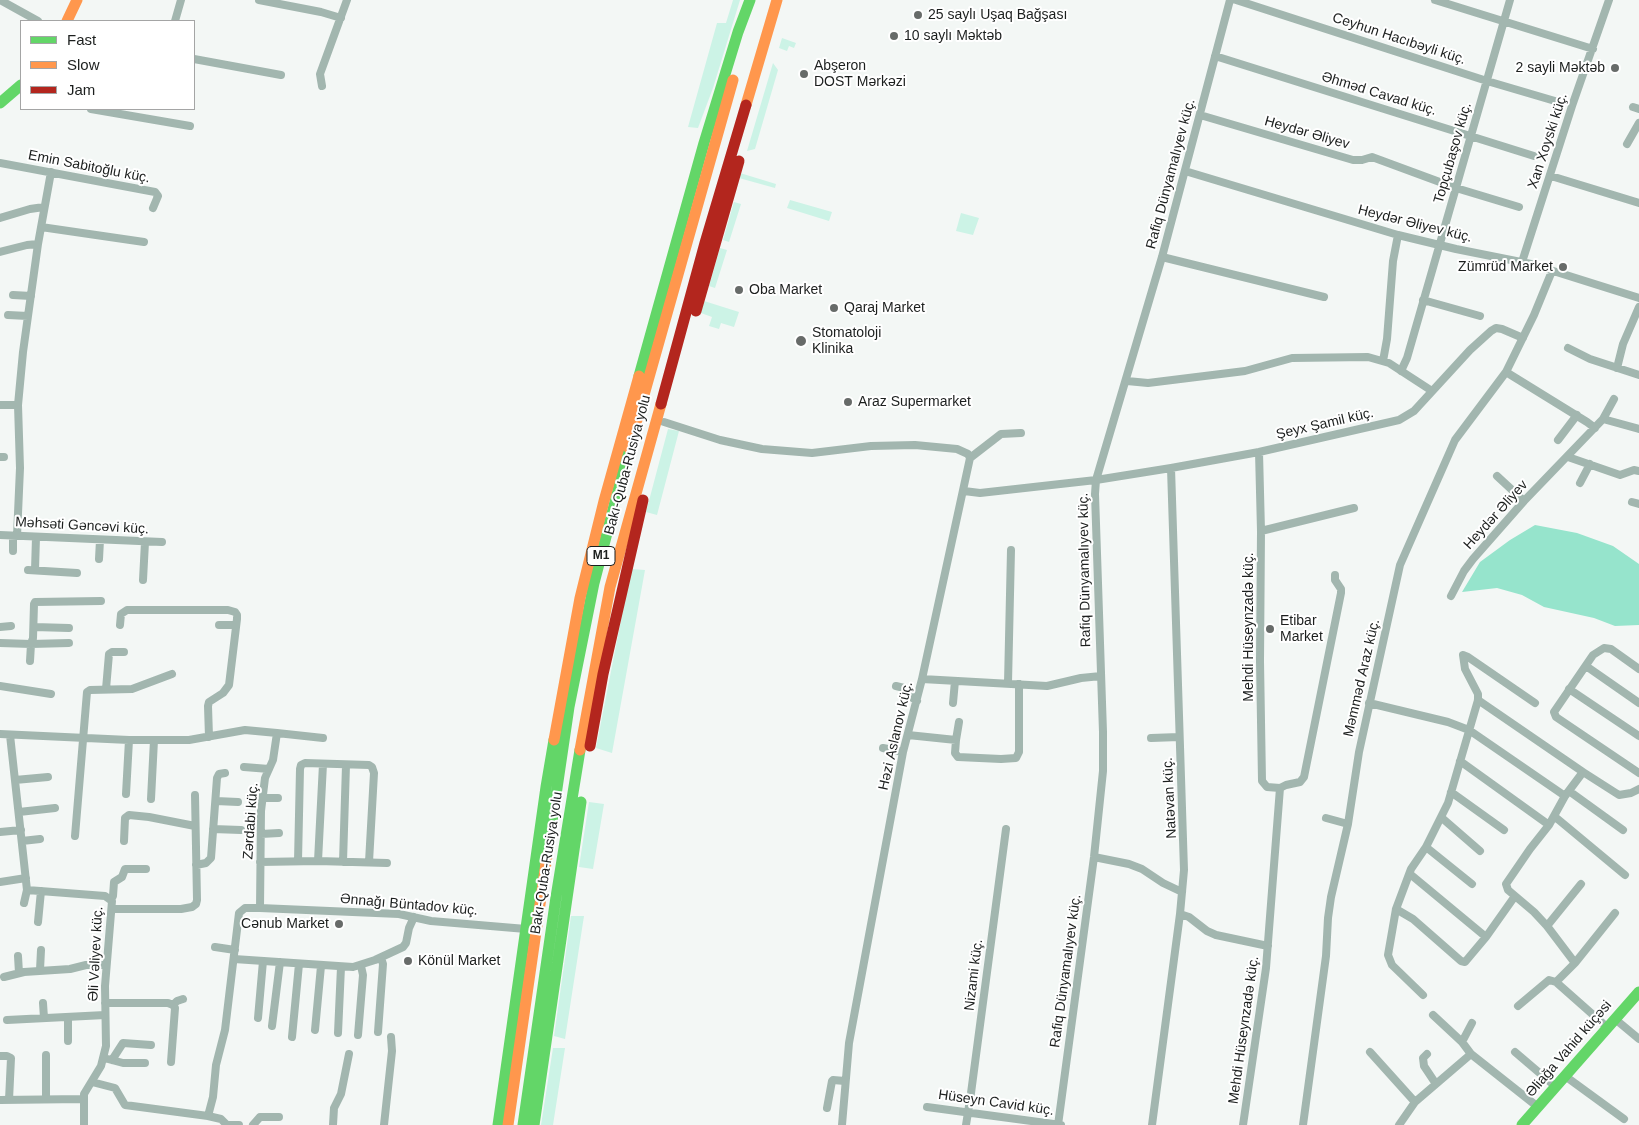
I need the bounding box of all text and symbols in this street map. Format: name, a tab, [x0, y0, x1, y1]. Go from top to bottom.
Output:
place label: 25 saylı Uşaq Bağşası	[928, 7, 1067, 23]
marker: 25 saylı Uşaq Bağşası	[912, 9, 924, 21]
street label: Ceyhun Hacıbəyli küç.	[1330, 9, 1468, 69]
legend	[20, 20, 195, 110]
place label: 10 saylı Məktəb	[904, 28, 1002, 44]
marker: 10 saylı Məktəb	[888, 30, 900, 42]
text: Fast	[67, 31, 96, 48]
text: Slow	[67, 56, 100, 73]
place label: Abşeron DOST Mərkəzi	[814, 58, 906, 90]
place label: 2 sayli Məktəb	[1516, 60, 1605, 76]
marker: 2 sayli Məktəb	[1609, 62, 1621, 74]
marker: Abşeron DOST Mərkəzi	[798, 68, 810, 80]
street label: Əhməd Cavad küç.	[1319, 69, 1439, 119]
text: Jam	[67, 81, 95, 98]
street label: Xan Xoyski küç.	[1525, 91, 1571, 191]
street label: Rafiq Dünyamalıyev küç.	[1143, 97, 1199, 251]
street label: Topçubaşov küç.	[1431, 101, 1475, 205]
street label: Heydər Əliyev	[1263, 113, 1351, 153]
street label: Emin Sabitoğlu küç.	[27, 147, 151, 187]
street label: Heydər Əliyev küç.	[1356, 202, 1474, 246]
place label: Zümrüd Market	[1458, 259, 1553, 275]
marker: Zümrüd Market	[1557, 261, 1569, 273]
place label: Oba Market	[749, 282, 822, 298]
marker: Oba Market	[733, 284, 745, 296]
place label: Qaraj Market	[844, 300, 925, 316]
marker: Qaraj Market	[828, 302, 840, 314]
place label: Stomatoloji Klinika	[812, 325, 881, 358]
marker: Stomatoloji Klinika	[794, 334, 808, 348]
street label: Bakı-Quba-Rusiya yolu	[601, 393, 655, 537]
place label: Araz Supermarket	[858, 394, 971, 410]
marker: Araz Supermarket	[842, 396, 854, 408]
street label: Şeyx Şamil küç.	[1275, 405, 1375, 443]
street label: Heydər Əliyev	[1460, 477, 1532, 553]
street label: Rafiq Dünyamalıyev küç.	[1075, 492, 1095, 648]
street label: Məhsəti Gəncəvi küç.	[15, 514, 149, 538]
road number: M1	[587, 546, 615, 566]
street label: Mehdi Hüseynzadə küç.	[1241, 552, 1257, 702]
place label: Etibar Market	[1280, 613, 1323, 646]
street label: Məmməd Araz küç.	[1340, 617, 1384, 739]
marker: Etibar Market	[1264, 623, 1276, 635]
street label: Həzi Aslanov küç.	[875, 680, 917, 792]
street label: Natəvan küç.	[1159, 757, 1181, 839]
street label: Zərdabi küç.	[240, 782, 262, 860]
street label: Bakı-Quba-Rusiya yolu	[527, 791, 567, 935]
street label: Ənnağı Büntadov küç.	[339, 891, 479, 919]
street label: Rafiq Dünyamalıyev küç.	[1047, 893, 1085, 1049]
street label: Əli Vəliyev küç.	[85, 906, 107, 1002]
place label: Cənub Market	[241, 916, 329, 932]
marker: Cənub Market	[333, 918, 345, 930]
street label: Nizami küç.	[961, 938, 987, 1012]
place label: Könül Market	[418, 953, 500, 969]
marker: Könül Market	[402, 955, 414, 967]
street label: Mehdi Hüseynzadə küç.	[1225, 955, 1263, 1105]
street label: Əliağa Vahid küçəsi	[1523, 997, 1615, 1101]
street label: Hüseyn Cavid küç.	[937, 1087, 1055, 1119]

